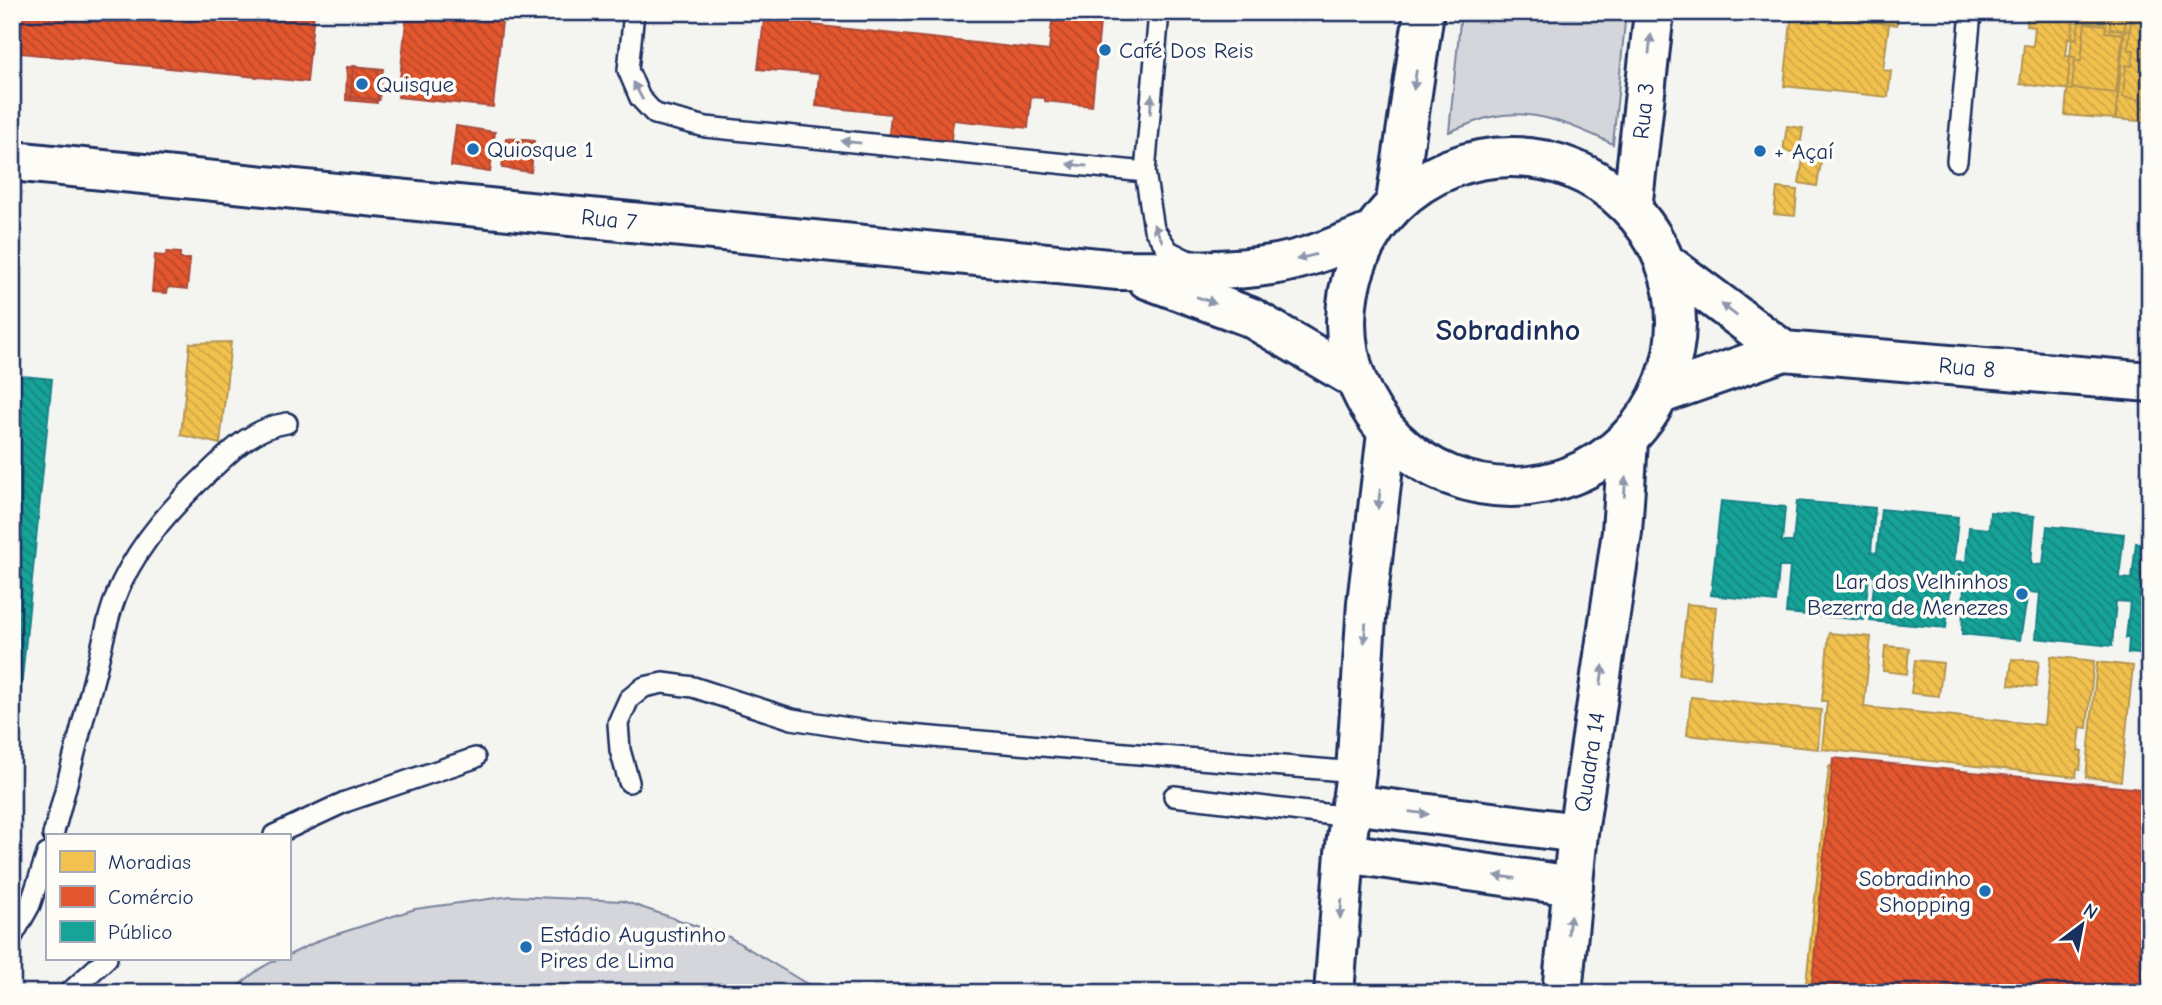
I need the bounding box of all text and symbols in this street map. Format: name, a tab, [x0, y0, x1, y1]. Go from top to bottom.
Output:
one-way arrow	[1645, 33, 1656, 55]
place label: Café Dos Reis	[1119, 37, 1253, 64]
marker: Café Dos Reis	[1097, 42, 1113, 58]
one-way arrow	[1409, 69, 1420, 91]
place label: Quisque	[376, 71, 454, 98]
marker: Quisque	[354, 76, 370, 92]
one-way arrow	[632, 81, 644, 101]
street label: Rua 3	[1627, 81, 1660, 141]
one-way arrow	[1146, 93, 1157, 115]
place label: Quiosque 1	[487, 136, 594, 163]
one-way arrow	[840, 136, 862, 147]
place label: + Açaí	[1774, 138, 1834, 165]
marker: Quiosque 1	[465, 141, 481, 157]
marker: + Açaí	[1752, 143, 1768, 159]
one-way arrow	[1066, 160, 1088, 171]
street label: Rua 7	[580, 203, 638, 236]
one-way arrow	[1153, 222, 1165, 242]
one-way arrow	[1294, 252, 1316, 263]
one-way arrow	[1195, 295, 1216, 306]
one-way arrow	[1721, 303, 1739, 318]
district label: Sobradinho	[1436, 313, 1580, 348]
street label: Rua 8	[1937, 352, 1996, 383]
one-way arrow	[1620, 475, 1631, 497]
one-way arrow	[1373, 488, 1384, 510]
place label: Lar dos Velhinhos Bezerra de Menezes	[1807, 568, 2008, 621]
marker: Lar dos Velhinhos Bezerra de Menezes	[2014, 586, 2030, 602]
one-way arrow	[1359, 622, 1370, 644]
one-way arrow	[1597, 664, 1608, 686]
street label: Quadra 14	[1568, 710, 1611, 814]
one-way arrow	[1408, 807, 1430, 818]
legend	[46, 834, 290, 960]
text: Moradias	[108, 850, 191, 874]
place label: Sobradinho Shopping	[1859, 865, 1971, 918]
one-way arrow	[1494, 871, 1516, 882]
marker: Sobradinho Shopping	[1977, 883, 1993, 899]
text: Comércio	[108, 885, 194, 909]
north arrow	[2046, 890, 2116, 960]
one-way arrow	[1335, 898, 1346, 920]
text: N	[2079, 899, 2102, 924]
one-way arrow	[1563, 914, 1574, 936]
text: Público	[108, 920, 172, 944]
place label: Estádio Augustinho Pires de Lima	[540, 921, 726, 974]
marker: Estádio Augustinho Pires de Lima	[518, 939, 534, 955]

